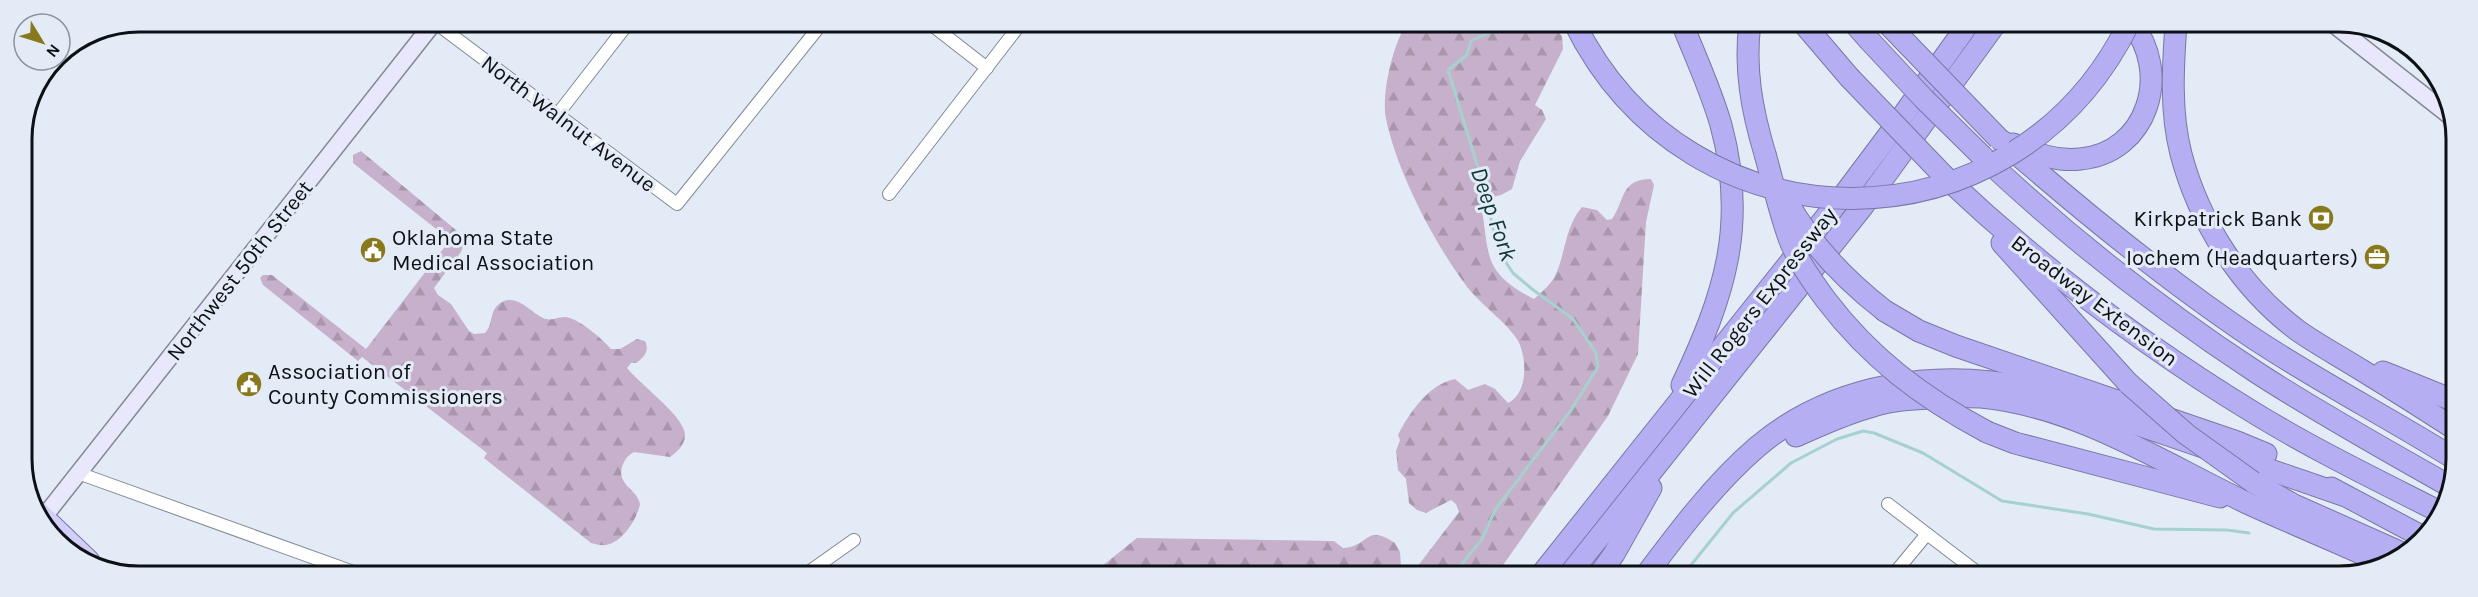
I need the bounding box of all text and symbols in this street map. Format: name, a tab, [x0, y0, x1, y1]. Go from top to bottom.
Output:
north arrow	[12, 12, 72, 72]
text: N	[42, 41, 64, 61]
street label: North Walnut Avenue	[476, 50, 661, 198]
water label: Deep Fork	[1465, 163, 1523, 265]
street label: Northwest 50th Street	[161, 175, 318, 366]
street label: Will Rogers Expressway	[1677, 202, 1842, 403]
bank icon: Kirkpatrick Bank	[2306, 203, 2336, 233]
place label: Kirkpatrick Bank	[2134, 206, 2302, 232]
place label: Oklahoma State Medical Association	[392, 225, 594, 276]
street label: Broadway Extension	[2006, 230, 2183, 372]
public building icon: Oklahoma State Medical Association	[358, 235, 388, 265]
office icon: Iochem (Headquarters)	[2362, 242, 2392, 272]
place label: Iochem (Headquarters)	[2126, 245, 2358, 271]
place label: Association of County Commissioners	[268, 359, 503, 410]
public building icon: Association of County Commissioners	[234, 369, 264, 399]

